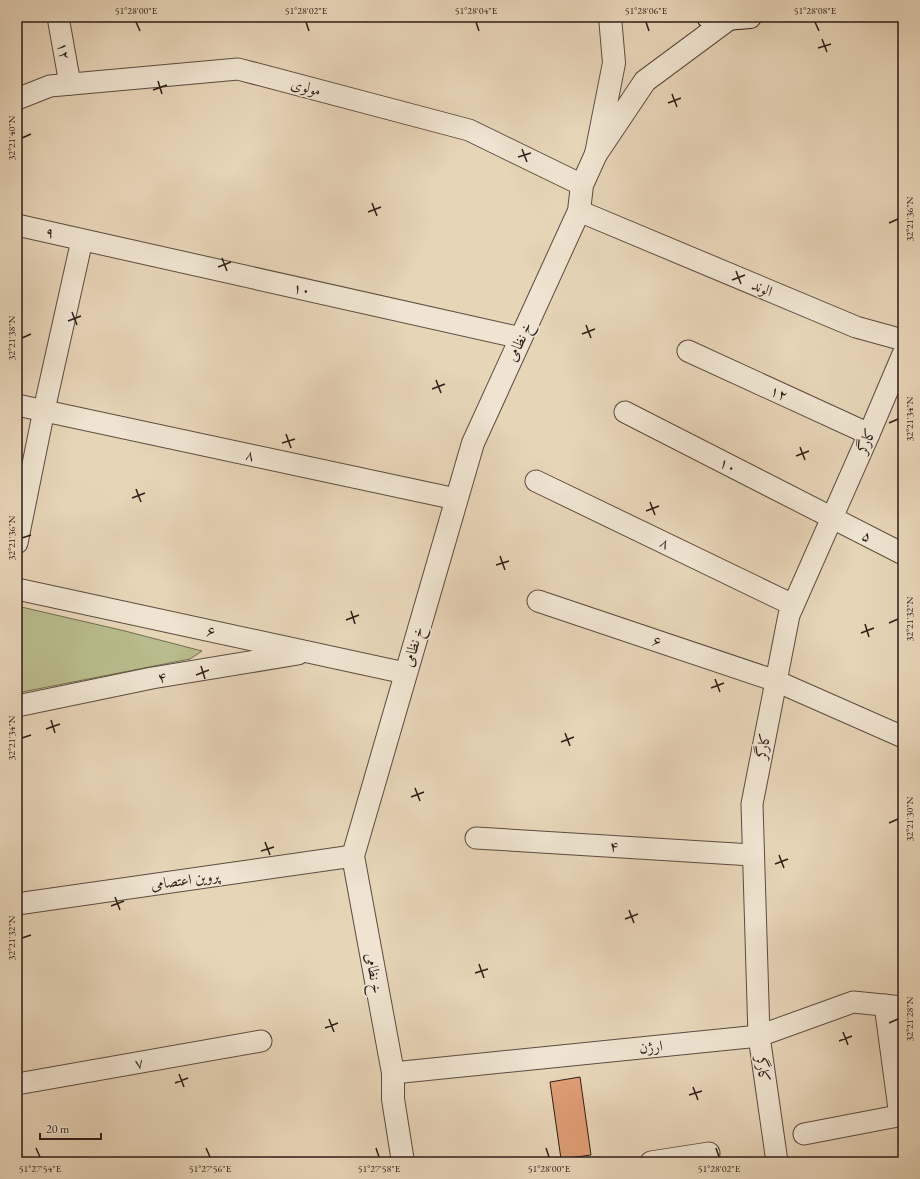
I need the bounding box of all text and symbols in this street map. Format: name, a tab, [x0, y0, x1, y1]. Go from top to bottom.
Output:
text: 51°28'00"E	[115, 4, 158, 17]
text: 51°28'02"E	[285, 4, 328, 17]
text: 51°28'04"E	[455, 4, 498, 17]
text: 51°28'06"E	[625, 4, 668, 17]
text: 51°28'08"E	[794, 4, 837, 17]
street label: ۱۲	[54, 41, 75, 61]
street label: مولوی	[289, 73, 323, 100]
text: 32°21'40"N	[5, 115, 18, 160]
text: 32°21'36"N	[903, 196, 916, 241]
street label: ۹	[44, 221, 57, 242]
street label: الوند	[749, 275, 775, 300]
street label: ۱۰	[291, 277, 313, 300]
text: 32°21'38"N	[5, 315, 18, 360]
street label: خ نظامی	[501, 318, 540, 366]
street label: ۱۲	[767, 380, 791, 405]
text: 32°21'34"N	[903, 396, 916, 441]
street label: کارگر	[851, 425, 879, 458]
street label: ۸	[244, 444, 256, 465]
street label: ۱۰	[716, 452, 740, 477]
text: 32°21'36"N	[5, 515, 18, 560]
street label: ۵	[859, 525, 875, 546]
street label: ۸	[657, 532, 673, 553]
text: 32°21'32"N	[903, 596, 916, 641]
street label: ۶	[205, 620, 217, 641]
street label: خ نظامی	[398, 623, 432, 670]
street label: ۶	[650, 630, 664, 651]
street label: ۴	[156, 666, 168, 687]
text: 32°21'34"N	[5, 715, 18, 760]
street label: کارگر	[750, 731, 774, 762]
text: 32°21'30"N	[903, 796, 916, 841]
street label: ۴	[609, 836, 619, 855]
street label: پروین اعتصامی	[149, 865, 222, 895]
text: 32°21'32"N	[5, 915, 18, 960]
street label: خ نظامی	[358, 951, 388, 997]
text: 32°21'28"N	[903, 996, 916, 1041]
street label: ارژن	[638, 1036, 664, 1057]
street label: ۷	[133, 1052, 145, 1073]
street label: کارگر	[752, 1053, 775, 1083]
scale bar	[40, 1115, 101, 1141]
text: 20 m	[46, 1121, 70, 1137]
text: 51°27'54"E	[19, 1162, 62, 1175]
text: 51°27'56"E	[189, 1162, 232, 1175]
text: 51°27'58"E	[358, 1162, 401, 1175]
text: 51°28'00"E	[528, 1162, 571, 1175]
text: 51°28'02"E	[698, 1162, 741, 1175]

